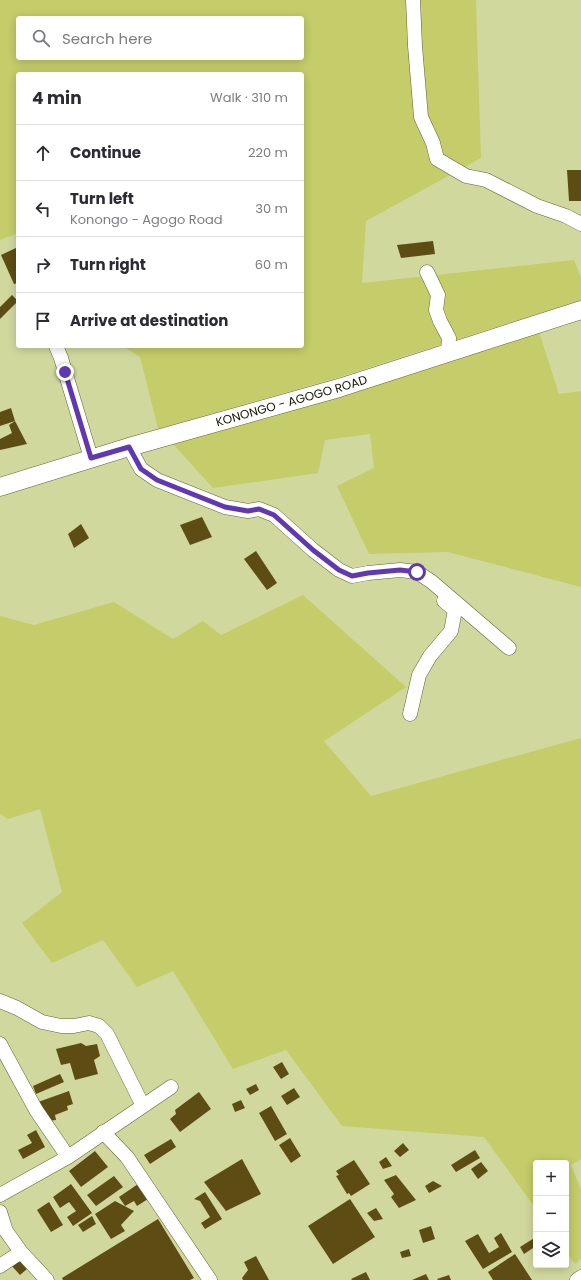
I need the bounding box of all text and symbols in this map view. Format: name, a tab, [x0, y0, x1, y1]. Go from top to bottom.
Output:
search box	[16, 16, 304, 60]
icon: search	[30, 27, 52, 49]
text: Search here	[62, 28, 152, 49]
text: 4 min	[32, 86, 82, 110]
text: Walk · 310 m	[210, 88, 288, 107]
icon: ahead	[32, 142, 54, 164]
text: Continue	[70, 142, 141, 163]
text: 220 m	[248, 143, 288, 162]
text: Turn left	[70, 188, 134, 209]
icon: left	[32, 198, 54, 220]
text: 30 m	[255, 199, 288, 218]
text: Konongo - Agogo Road	[70, 210, 223, 229]
icon: right	[32, 254, 54, 276]
text: Turn right	[70, 254, 146, 275]
text: 60 m	[255, 255, 288, 274]
icon: arrive	[32, 310, 54, 332]
text: Arrive at destination	[70, 310, 228, 331]
route end	[56, 363, 74, 381]
street label: KONONGO - AGOGO ROAD	[214, 370, 369, 430]
route start	[408, 563, 426, 581]
map controls	[533, 1160, 569, 1268]
button: +	[533, 1160, 569, 1196]
button: −	[533, 1196, 569, 1232]
button: layers	[533, 1232, 569, 1268]

